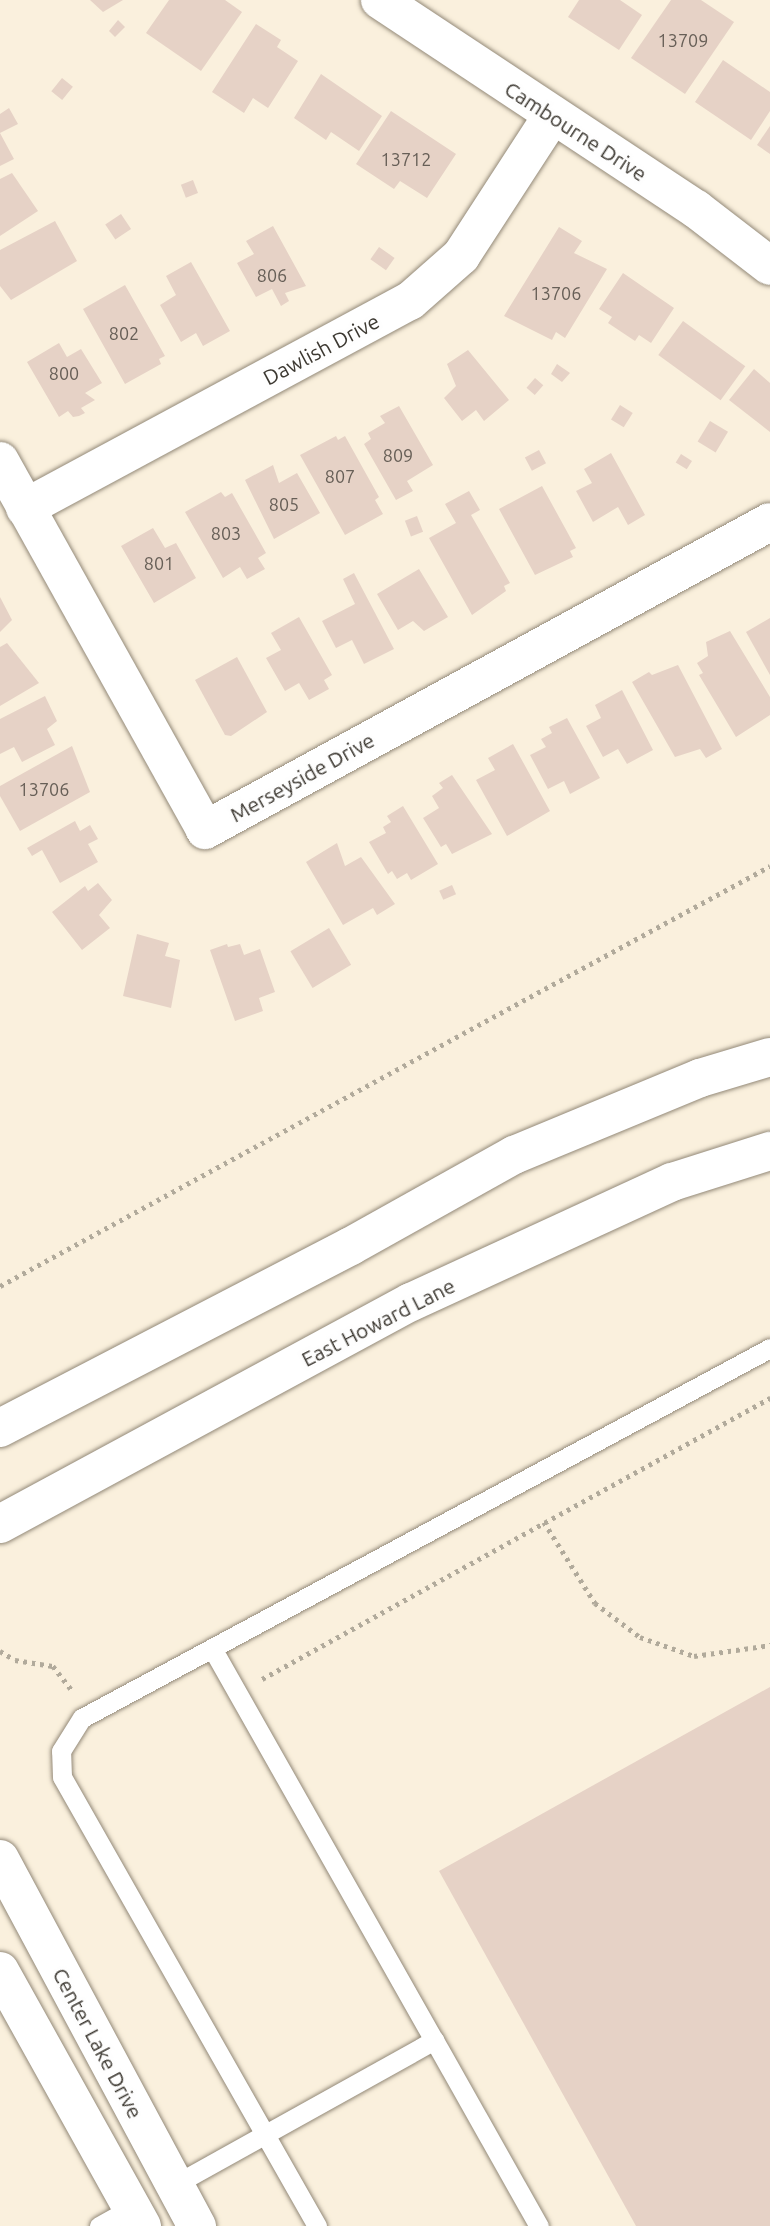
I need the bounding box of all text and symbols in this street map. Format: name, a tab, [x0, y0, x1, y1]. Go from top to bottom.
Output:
house number: 13709	[658, 29, 708, 51]
street label: Cambourne Drive	[500, 76, 652, 186]
house number: 13712	[381, 148, 431, 170]
house number: 806	[257, 264, 287, 286]
house number: 13706	[531, 282, 581, 304]
street label: Dawlish Drive	[259, 308, 383, 390]
house number: 802	[109, 322, 139, 344]
house number: 800	[49, 362, 79, 384]
house number: 809	[383, 444, 413, 466]
house number: 807	[325, 465, 355, 487]
house number: 805	[269, 493, 299, 515]
house number: 803	[211, 522, 241, 544]
house number: 801	[144, 552, 174, 574]
street label: Merseyside Drive	[225, 727, 379, 827]
house number: 13706	[19, 778, 69, 800]
street label: East Howard Lane	[297, 1272, 459, 1372]
street label: Center Lake Drive	[48, 1963, 148, 2123]

